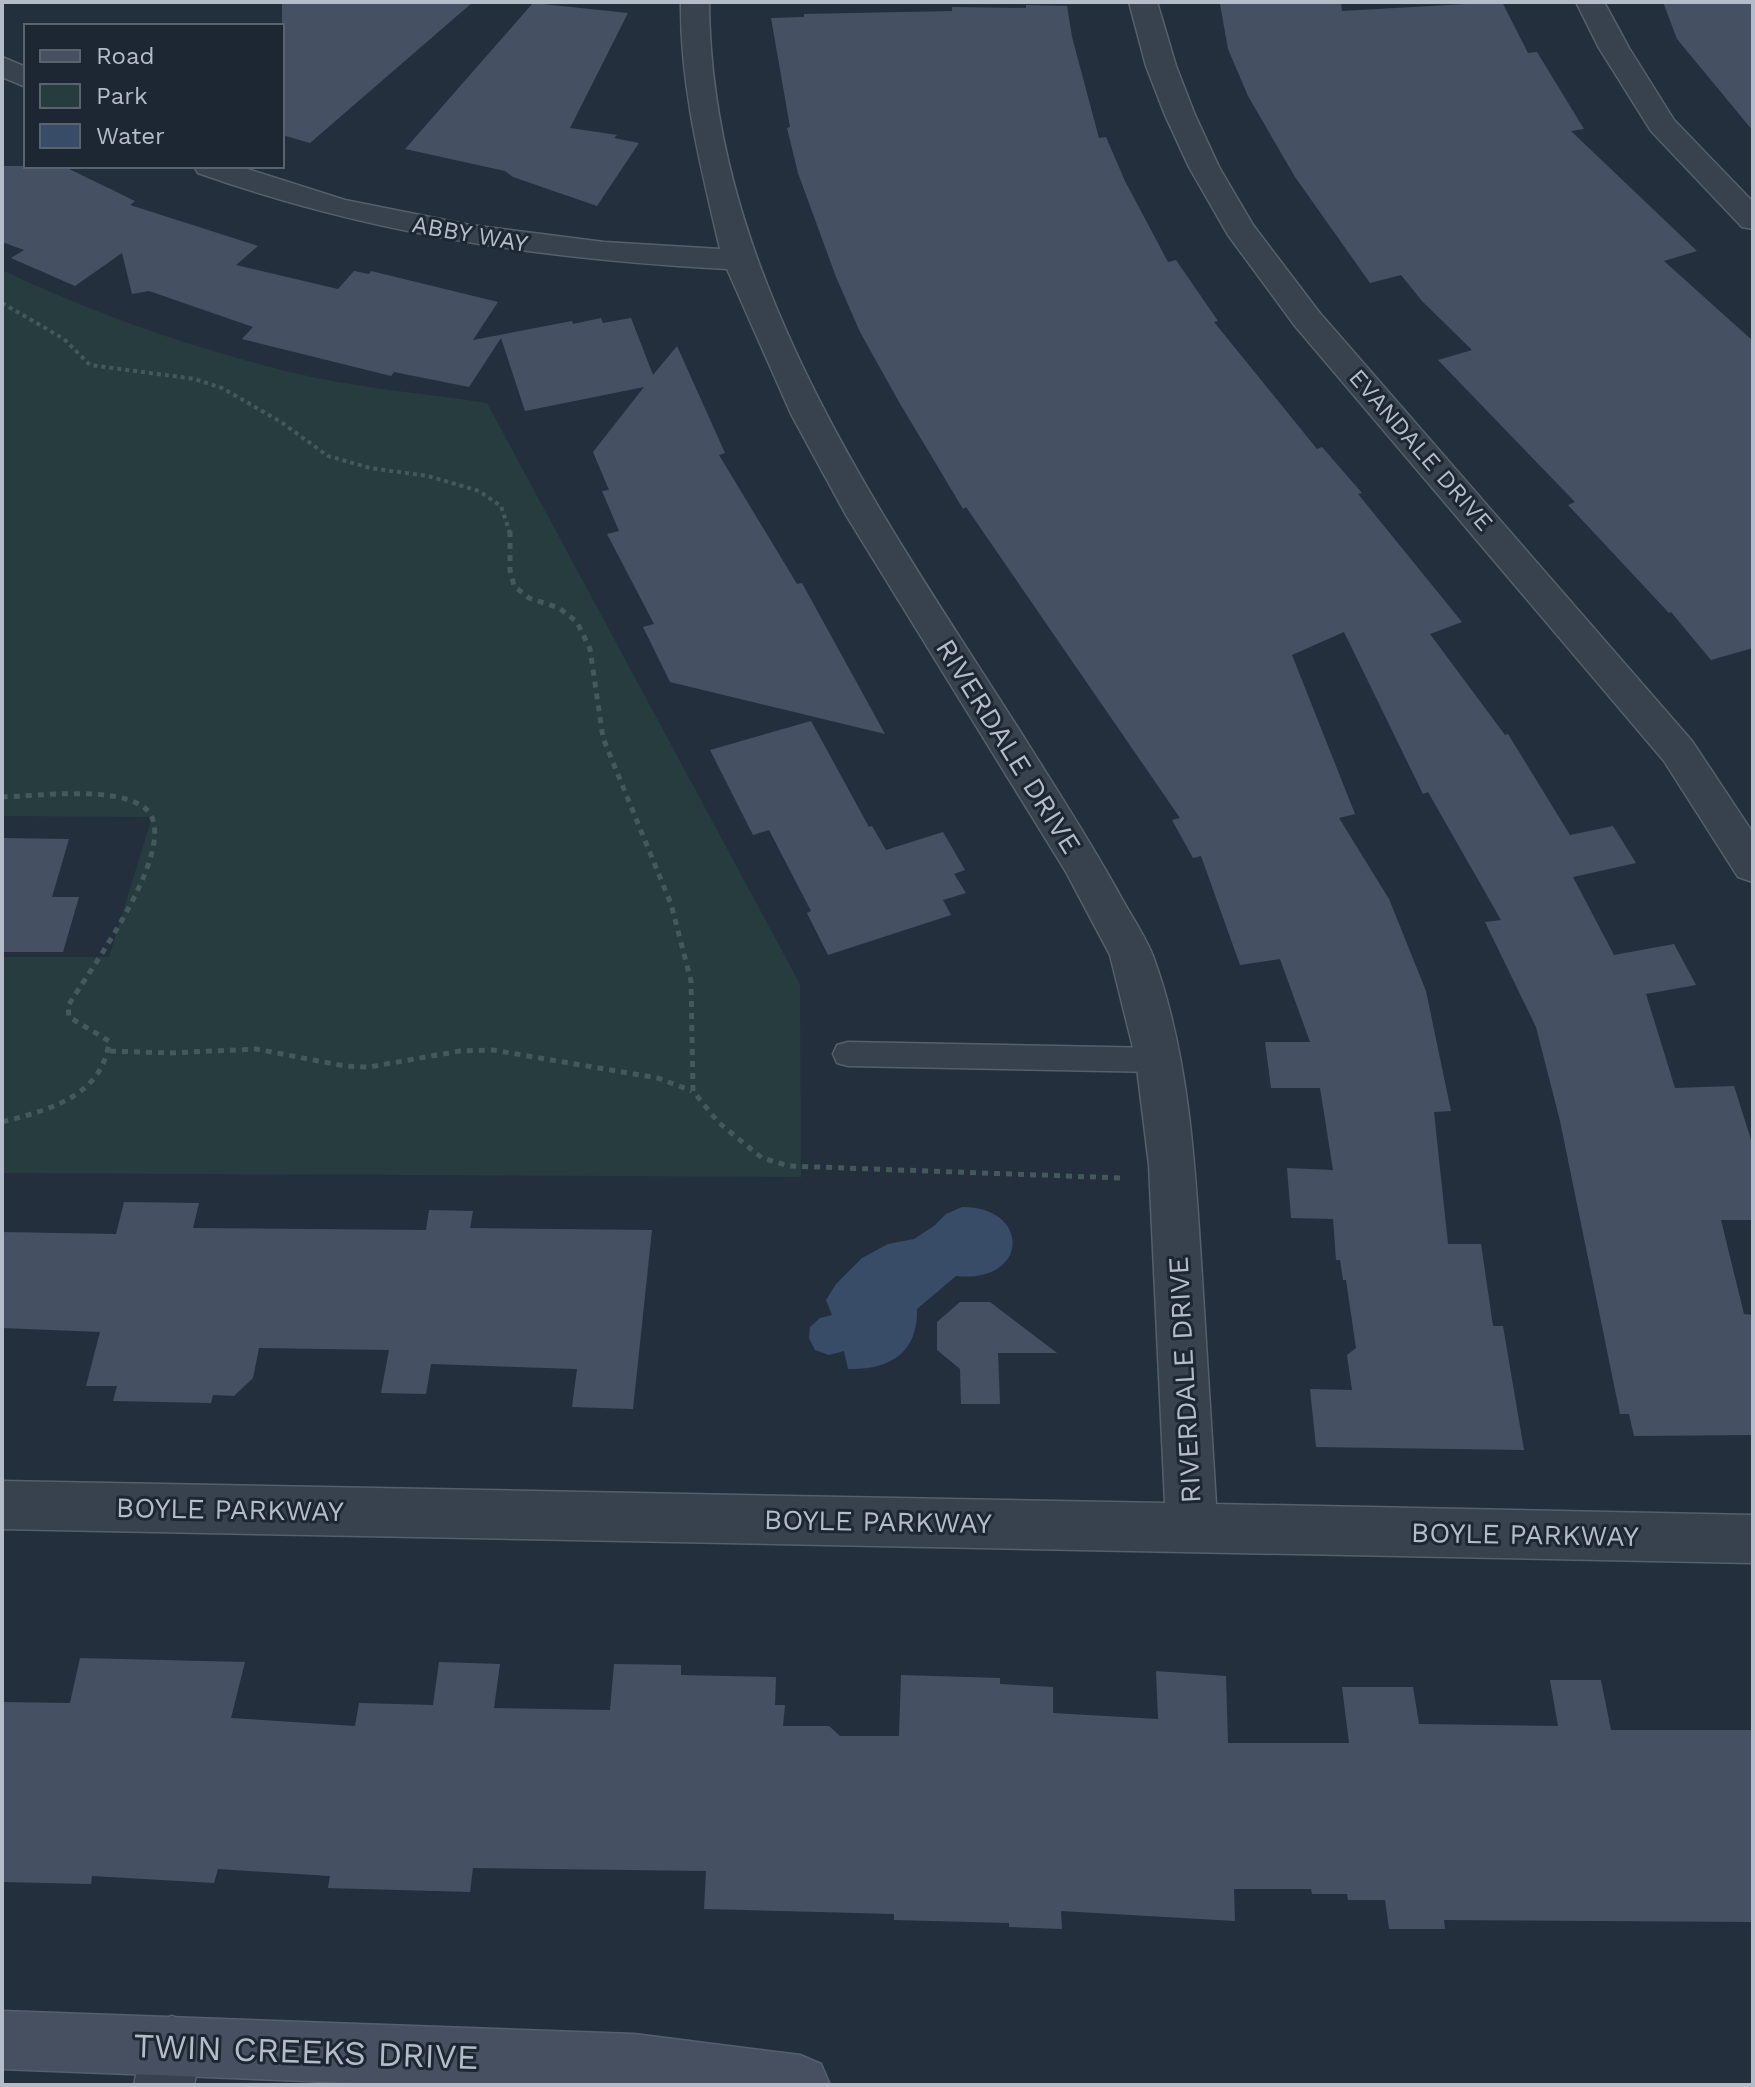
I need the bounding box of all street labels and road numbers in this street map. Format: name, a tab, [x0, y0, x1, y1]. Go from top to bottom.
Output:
street label: ABBY WAY	[410, 210, 530, 258]
street label: EVANDALE DRIVE	[1343, 364, 1499, 536]
street label: RIVERDALE DRIVE	[929, 633, 1088, 860]
street label: RIVERDALE DRIVE	[1162, 1256, 1207, 1504]
street label: BOYLE PARKWAY	[116, 1491, 344, 1528]
street label: BOYLE PARKWAY	[764, 1503, 992, 1540]
street label: BOYLE PARKWAY	[1411, 1516, 1639, 1553]
street label: TWIN CREEKS DRIVE	[133, 2025, 479, 2077]

